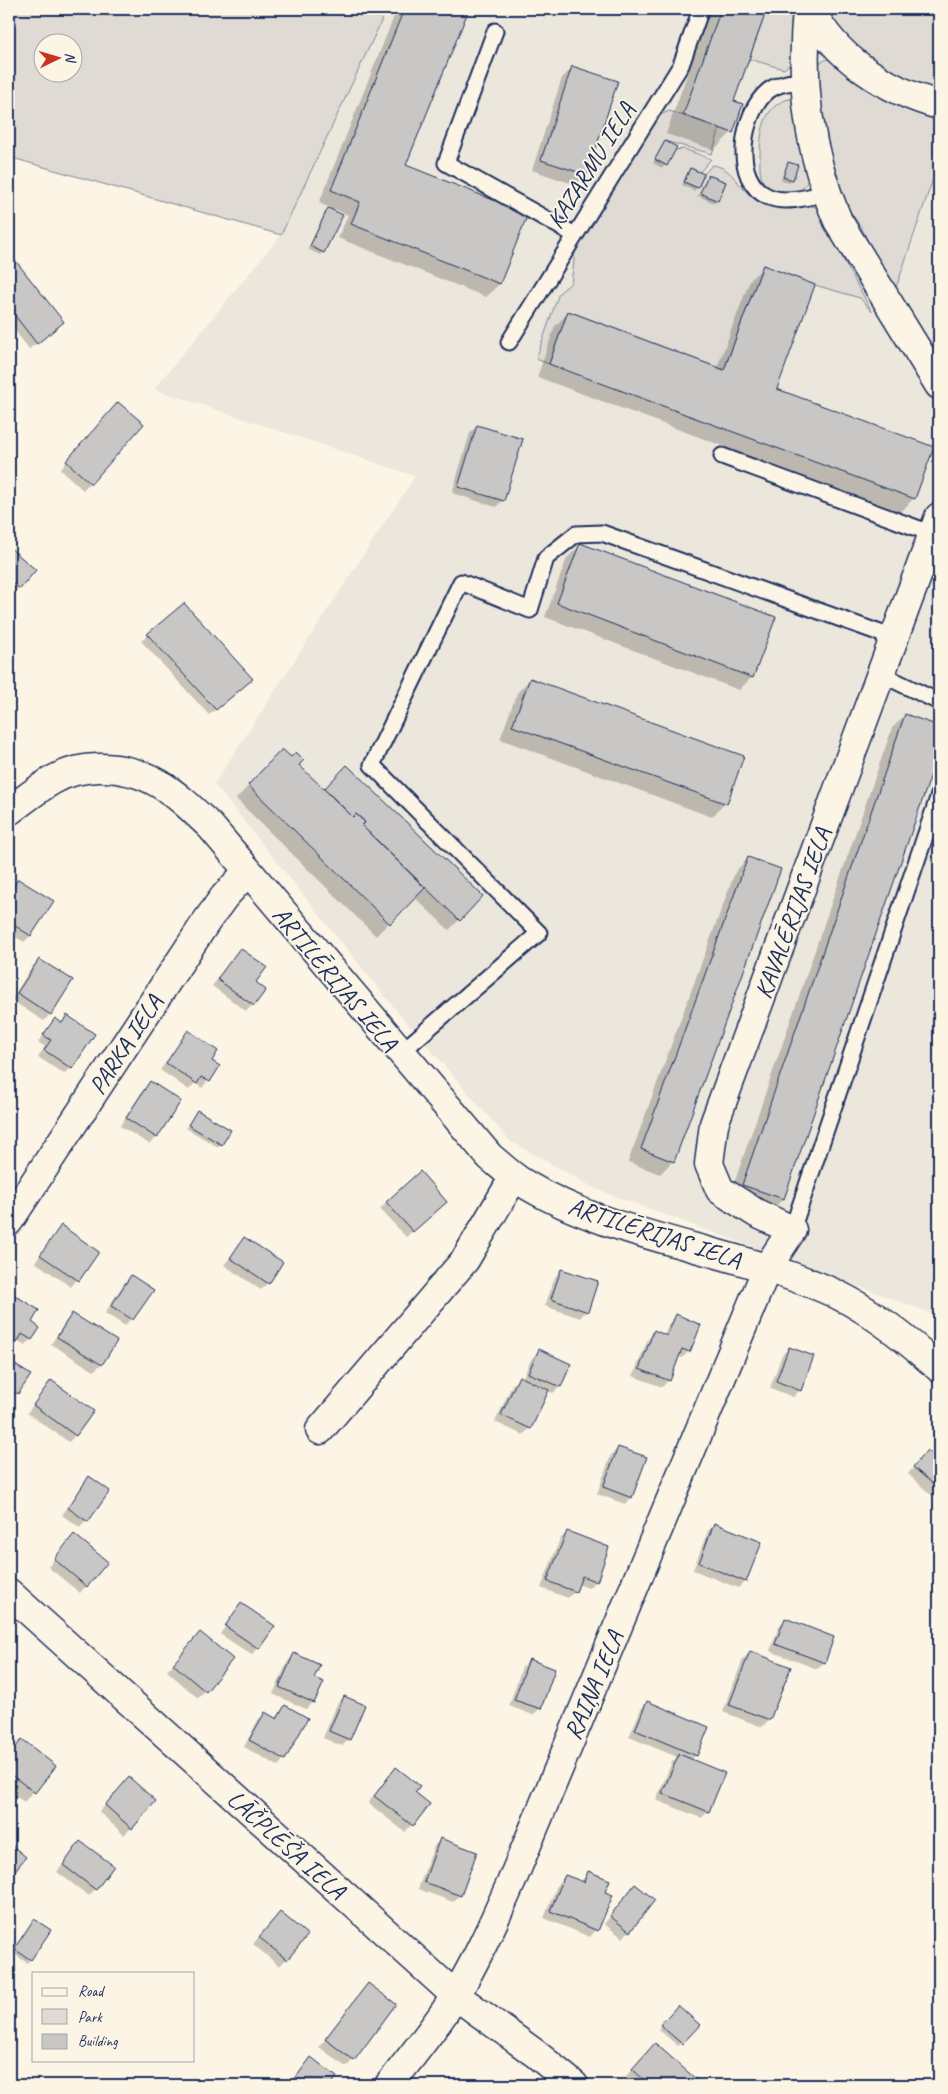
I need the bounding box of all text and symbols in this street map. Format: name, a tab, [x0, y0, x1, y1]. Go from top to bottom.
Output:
north arrow	[32, 32, 82, 82]
text: N	[62, 52, 80, 64]
street label: KAZARMU IELA	[539, 96, 643, 235]
street label: KAVALĒRIJAS IELA	[747, 823, 839, 1003]
street label: ARTILĒRIJAS IELA	[265, 900, 405, 1058]
street label: PARKA IELA	[82, 988, 170, 1101]
street label: ARTILĒRIJAS IELA	[564, 1190, 745, 1276]
street label: RAIŅA IELA	[557, 1625, 632, 1744]
street label: LĀČPLĒŠA IELA	[220, 1783, 353, 1907]
legend	[32, 1972, 195, 2062]
text: Road	[78, 1982, 105, 2001]
text: Park	[78, 2008, 103, 2027]
text: Building	[78, 2032, 118, 2051]

